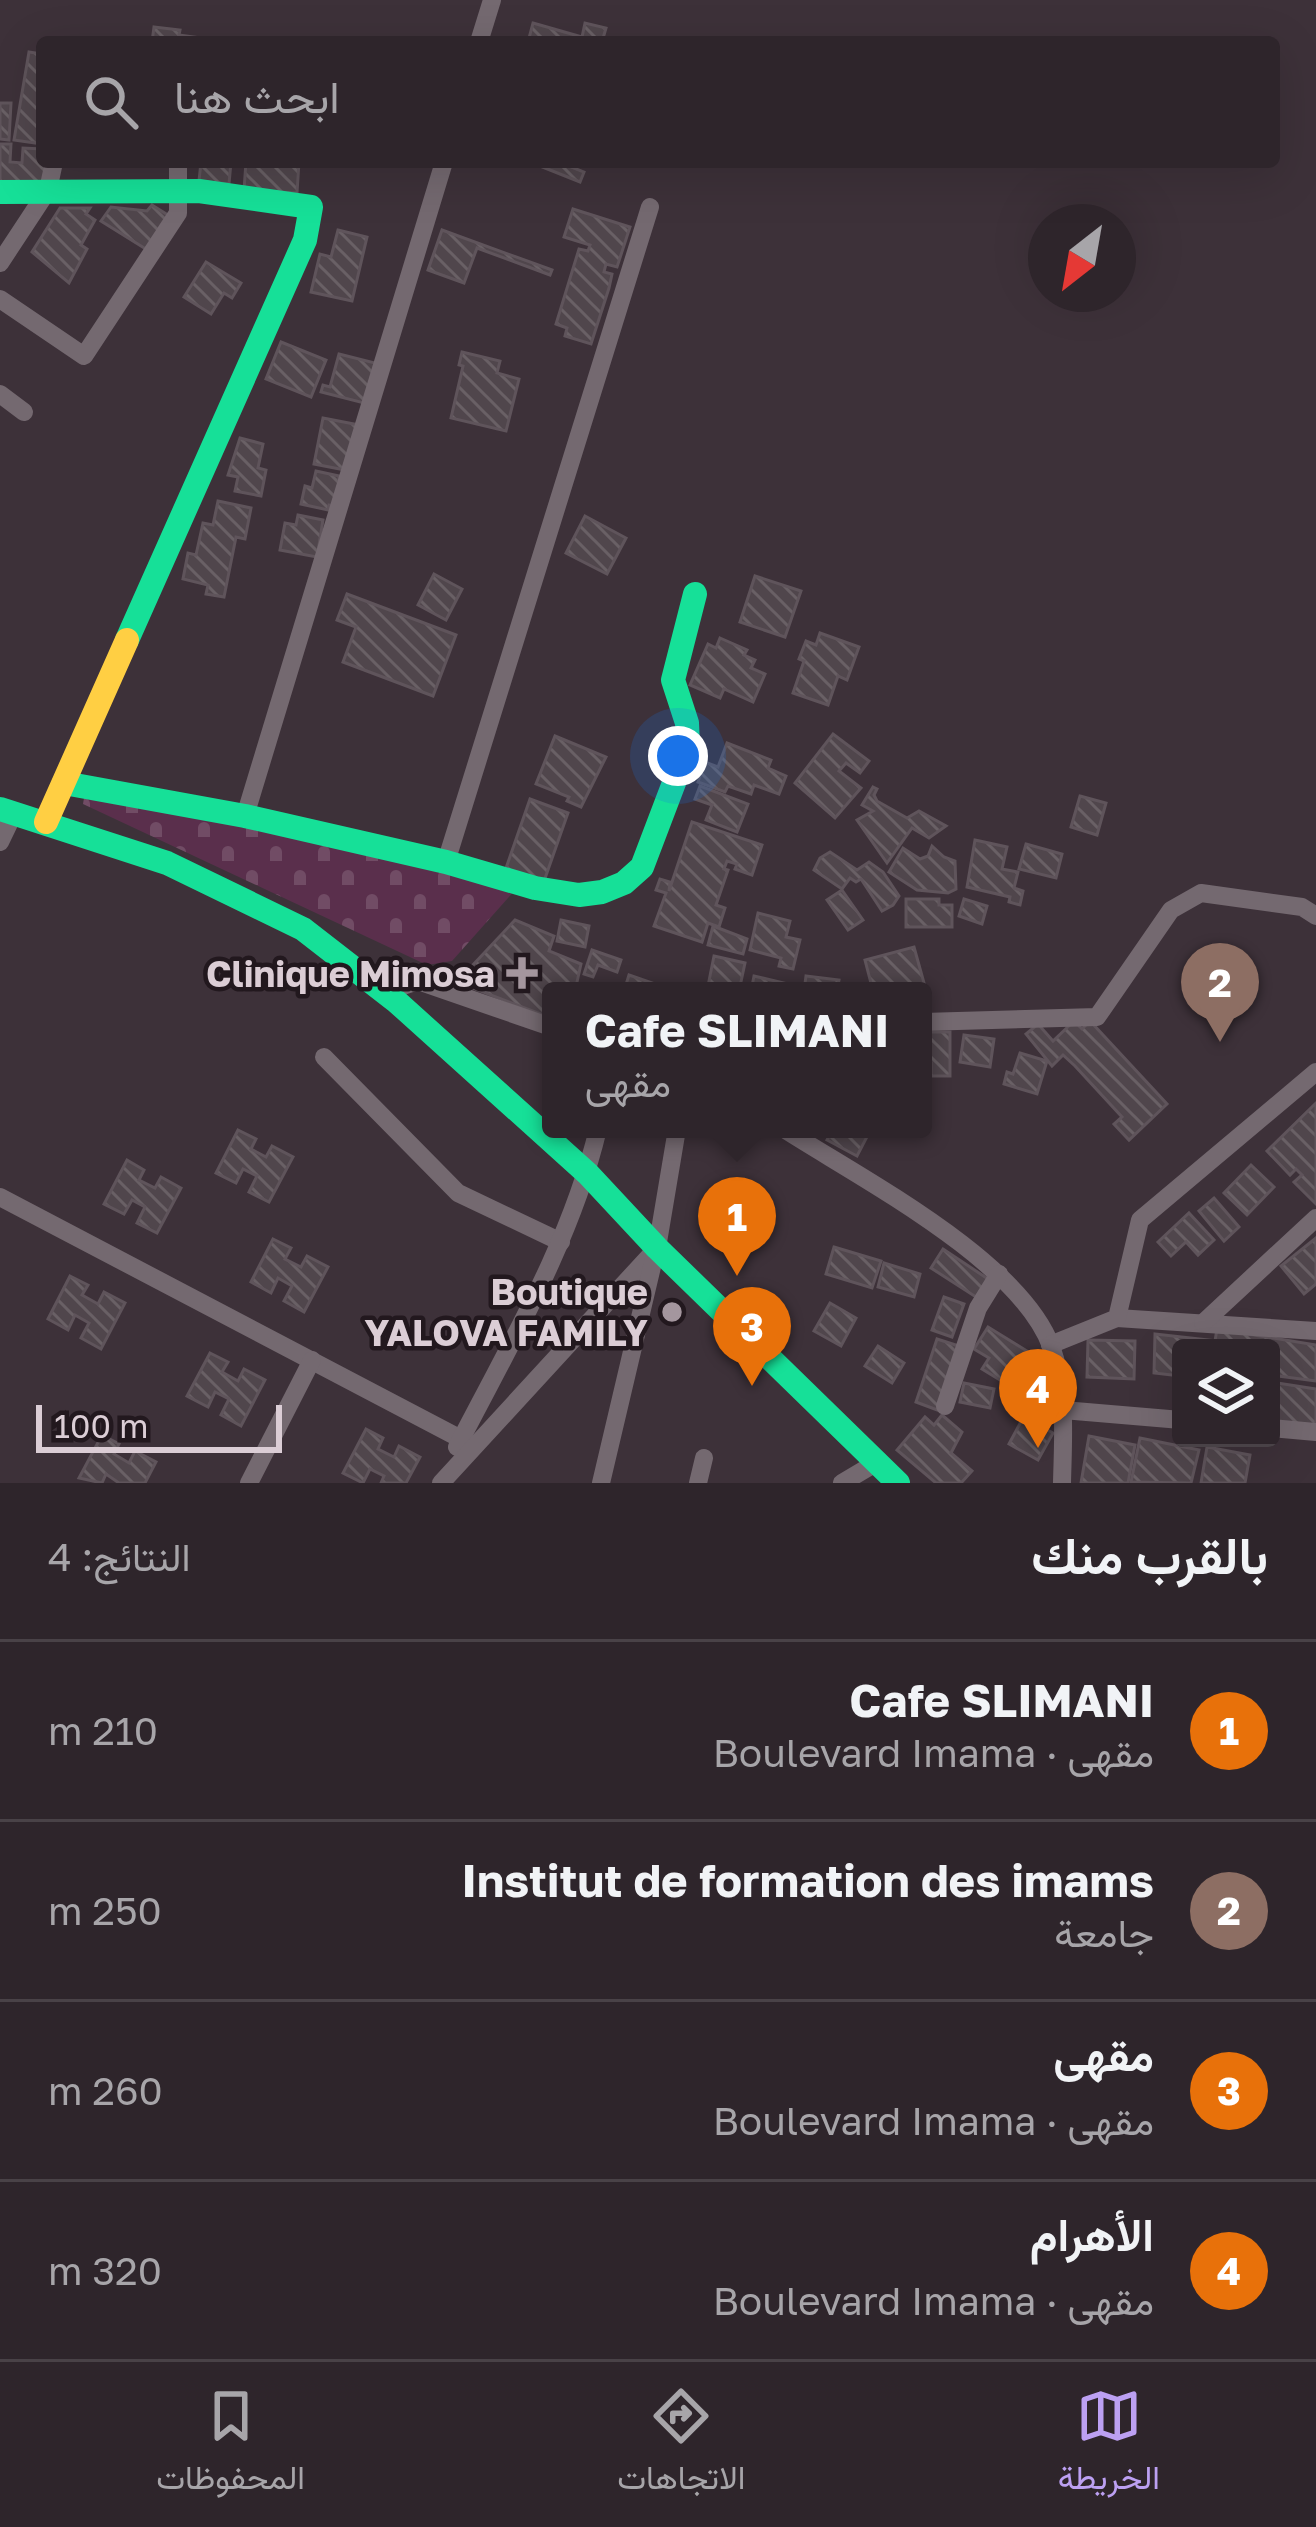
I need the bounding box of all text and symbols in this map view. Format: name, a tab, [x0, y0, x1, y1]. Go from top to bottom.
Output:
search box	[36, 36, 1280, 168]
icon: search	[78, 69, 144, 135]
text: ابحث هنا	[174, 69, 340, 123]
north arrow	[1028, 204, 1136, 312]
your location	[648, 726, 708, 786]
pin: 2	[1181, 943, 1259, 1042]
place label: Clinique Mimosa	[206, 952, 495, 995]
marker: Clinique Mimosa	[506, 957, 538, 989]
popup	[542, 982, 932, 1138]
text: Cafe SLIMANI	[585, 1003, 889, 1057]
text: مقهى	[585, 1059, 671, 1106]
pin: 1	[698, 1177, 776, 1276]
place label: Boutique YALOVA FAMILY	[364, 1270, 648, 1354]
pin: 3	[713, 1287, 791, 1386]
marker: Boutique YALOVA FAMILY	[659, 1299, 685, 1325]
map controls	[1172, 1339, 1280, 1447]
button: layers	[1172, 1339, 1280, 1447]
pin: 4	[999, 1349, 1077, 1448]
scale bar	[36, 1399, 282, 1452]
text: 100 m	[54, 1406, 148, 1445]
text: بالقرب منك	[1031, 1524, 1268, 1585]
text: النتائج: 4	[48, 1533, 191, 1580]
text: Cafe SLIMANI	[849, 1673, 1154, 1727]
text: 210 m	[48, 1707, 158, 1754]
text: 1	[1219, 1707, 1239, 1754]
text: مقهى · Boulevard Imama	[713, 1729, 1154, 1776]
text: Institut de formation des imams	[462, 1853, 1154, 1907]
text: 250 m	[48, 1887, 162, 1934]
text: 2	[1217, 1887, 1241, 1934]
text: جامعة	[1054, 1909, 1154, 1956]
text: مقهى	[1053, 2027, 1154, 2081]
text: 260 m	[48, 2067, 163, 2114]
text: 3	[1217, 2067, 1241, 2114]
text: مقهى · Boulevard Imama	[713, 2097, 1154, 2144]
text: الأهرام	[1030, 2207, 1154, 2261]
text: 320 m	[48, 2247, 162, 2294]
text: 4	[1217, 2247, 1241, 2294]
text: مقهى · Boulevard Imama	[713, 2277, 1154, 2324]
tab: المحفوظات	[156, 2383, 305, 2507]
tab: الاتجاهات	[617, 2383, 745, 2507]
tab: الخريطة	[1058, 2383, 1160, 2507]

